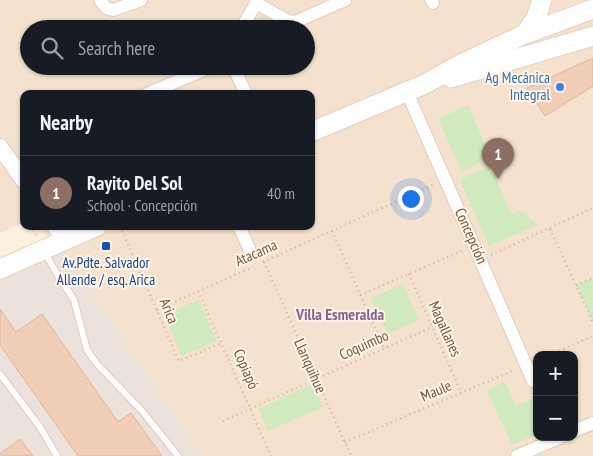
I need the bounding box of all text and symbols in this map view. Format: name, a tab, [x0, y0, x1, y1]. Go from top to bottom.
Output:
search box	[20, 20, 315, 75]
icon: search	[38, 34, 66, 62]
text: Search here	[78, 36, 155, 60]
place label: Ag Mecánica Integral	[485, 68, 551, 104]
marker: Ag Mecánica Integral	[554, 81, 566, 93]
text: Nearby	[40, 109, 93, 136]
pin: 1	[482, 138, 514, 179]
text: Rayito Del Sol	[87, 171, 182, 195]
text: 1	[52, 183, 60, 203]
text: 40 m	[267, 183, 295, 203]
your location	[398, 186, 424, 212]
text: School · Concepción	[87, 195, 197, 215]
street label: Concepción	[451, 205, 492, 267]
street label: Atacama	[232, 235, 280, 270]
marker: Av.Pdte. Salvador Allende / esq. Arica	[100, 240, 112, 252]
place label: Av.Pdte. Salvador Allende / esq. Arica	[57, 253, 155, 289]
street label: Arica	[156, 295, 183, 326]
street label: Magallanes	[425, 298, 466, 360]
district label: Villa Esmeralda	[295, 304, 384, 324]
street label: Coquimbo	[336, 325, 391, 364]
street label: Llanquihue	[290, 336, 331, 396]
street label: Copiapó	[230, 346, 263, 392]
map controls	[533, 351, 578, 441]
button: +	[533, 351, 578, 396]
street label: Maule	[417, 376, 454, 405]
button: −	[533, 396, 578, 441]

